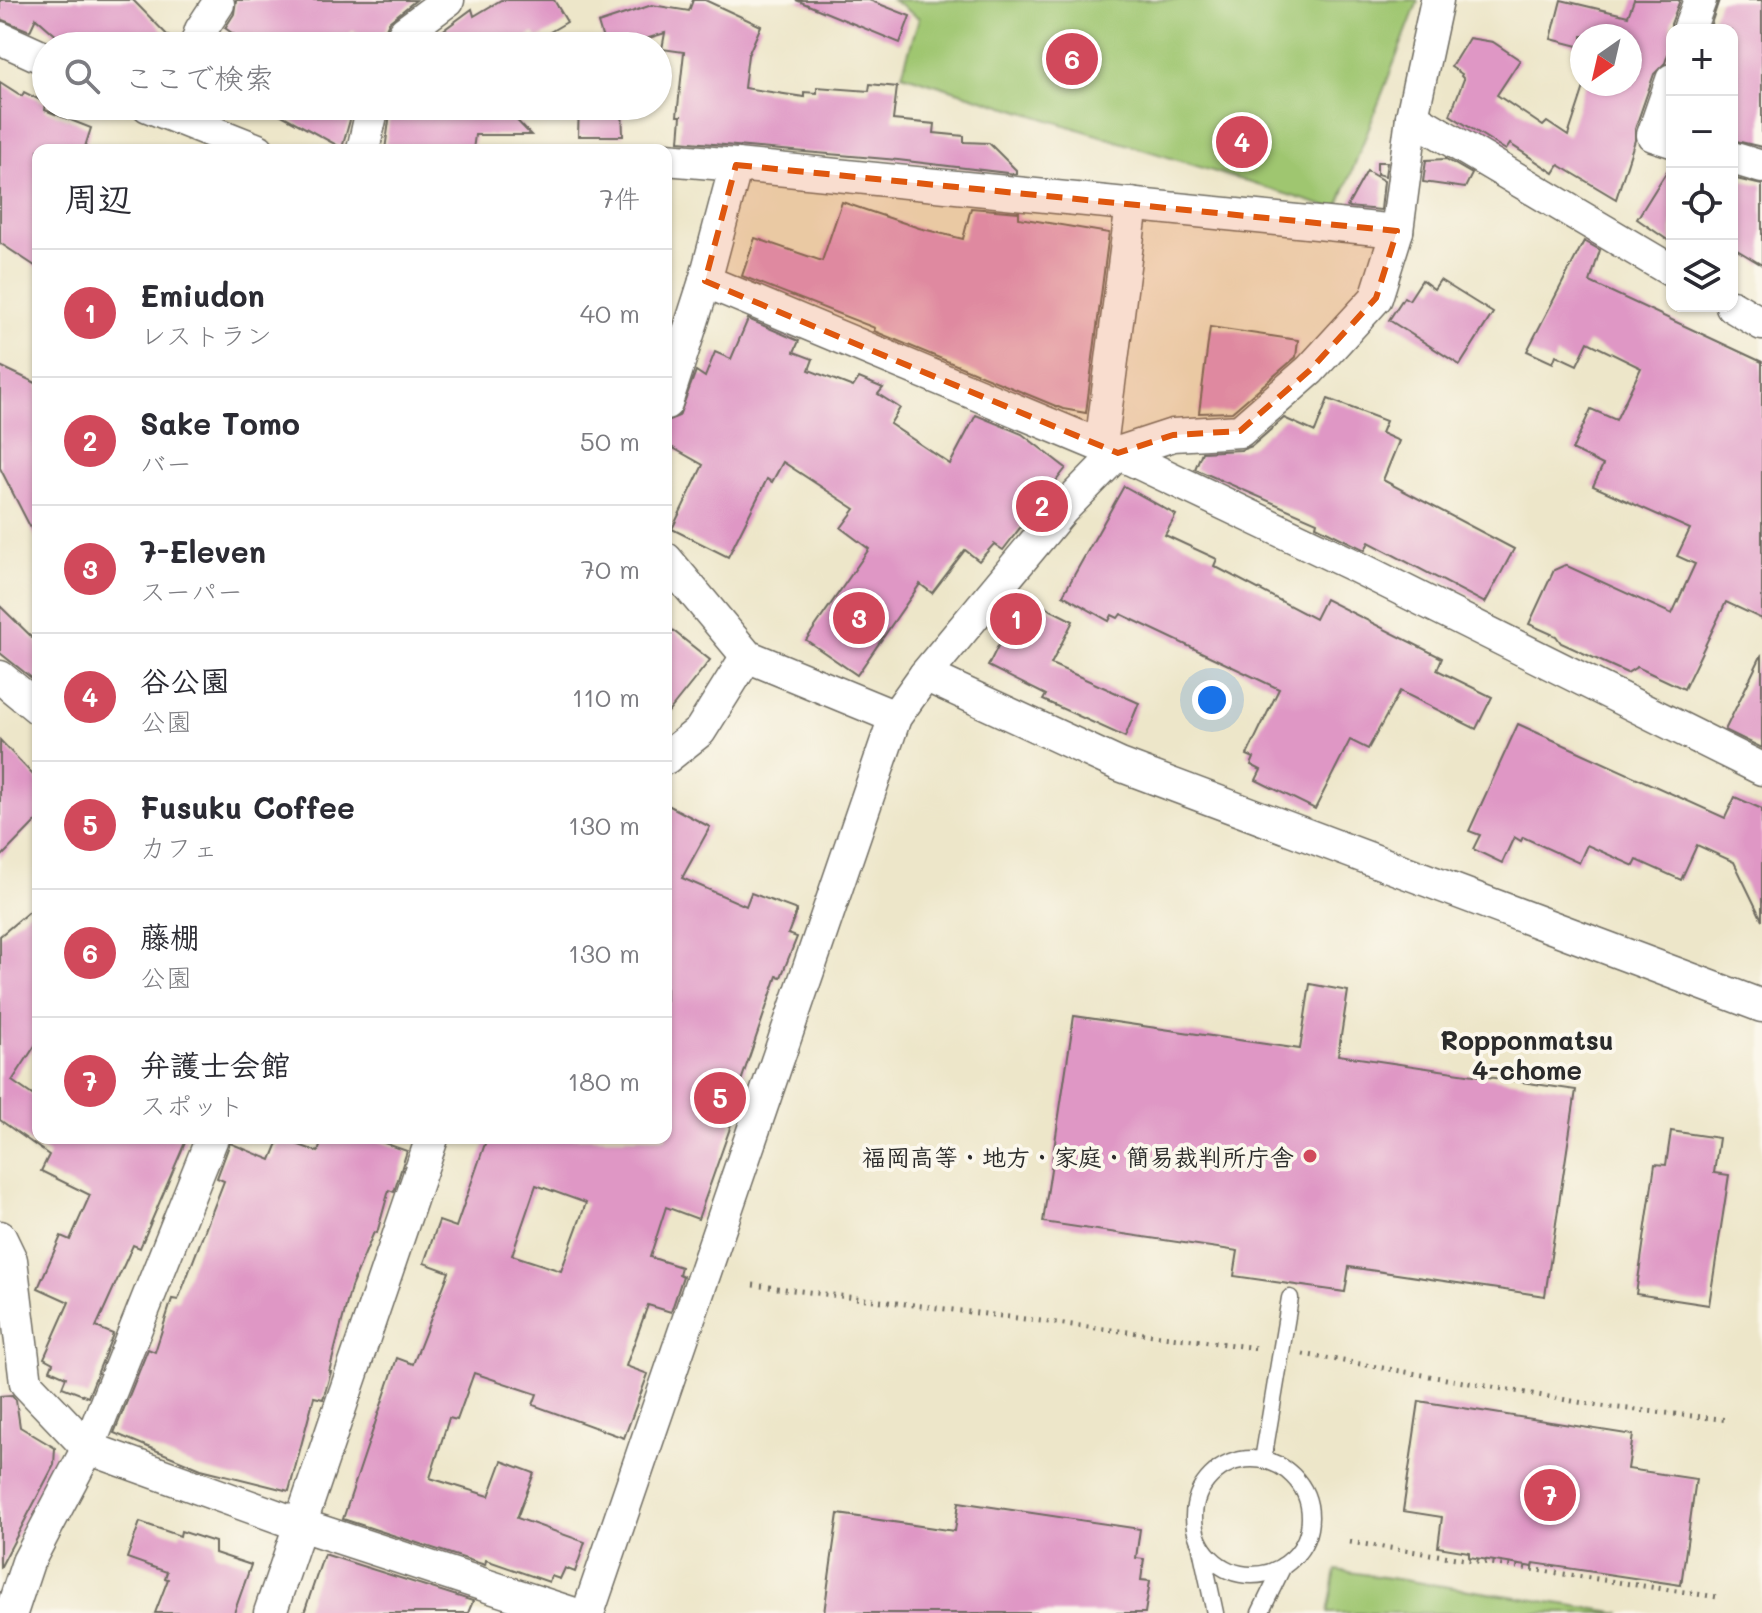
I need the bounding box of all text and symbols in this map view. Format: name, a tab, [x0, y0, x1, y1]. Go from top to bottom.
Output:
north arrow	[1570, 24, 1642, 96]
map controls	[1666, 24, 1738, 312]
button: +	[1666, 24, 1738, 96]
pin: 6	[1046, 29, 1098, 89]
search box	[32, 32, 672, 120]
icon: search	[60, 54, 104, 98]
text: ここで検索	[124, 57, 274, 97]
button: −	[1666, 96, 1738, 168]
pin: 4	[1216, 112, 1268, 172]
button: locate	[1666, 168, 1738, 240]
text: 周辺	[64, 175, 132, 220]
text: 7件	[600, 181, 640, 215]
button: layers	[1666, 240, 1738, 312]
text: Emiudon	[140, 275, 265, 315]
text: 1	[84, 296, 96, 330]
text: 40 m	[580, 296, 640, 330]
text: レストラン	[140, 318, 272, 352]
text: Sake Tomo	[140, 403, 300, 443]
text: 2	[83, 424, 97, 458]
text: 50 m	[580, 424, 640, 458]
text: バー	[140, 446, 192, 480]
pin: 2	[1016, 476, 1068, 536]
text: 7-Eleven	[140, 531, 266, 571]
text: 3	[82, 552, 98, 586]
text: 70 m	[580, 552, 640, 586]
text: スーパー	[140, 574, 243, 608]
pin: 3	[833, 588, 885, 648]
pin: 1	[990, 589, 1042, 649]
text: 谷公園	[140, 660, 230, 700]
text: 4	[82, 680, 98, 714]
text: 110 m	[572, 680, 640, 714]
your location	[1192, 680, 1232, 720]
text: 公園	[140, 704, 192, 738]
text: Fusuku Coffee	[140, 787, 355, 827]
text: 5	[82, 808, 98, 842]
text: 130 m	[568, 808, 640, 842]
text: カフェ	[140, 830, 218, 864]
text: 藤棚	[140, 916, 200, 956]
text: 6	[82, 936, 98, 970]
text: 130 m	[568, 936, 640, 970]
text: 公園	[140, 960, 192, 994]
district label: Ropponmatsu 4-chome	[1440, 1023, 1614, 1087]
text: 弁護士会館	[140, 1044, 290, 1084]
text: 7	[83, 1064, 97, 1098]
text: 180 m	[568, 1064, 640, 1098]
pin: 5	[694, 1068, 746, 1128]
text: スポット	[140, 1088, 244, 1122]
place label: 福岡高等・地方・家庭・簡易裁判所庁舎	[862, 1141, 1294, 1172]
marker: 福岡高等・地方・家庭・簡易裁判所庁舎	[1301, 1147, 1319, 1165]
pin: 7	[1524, 1465, 1576, 1525]

